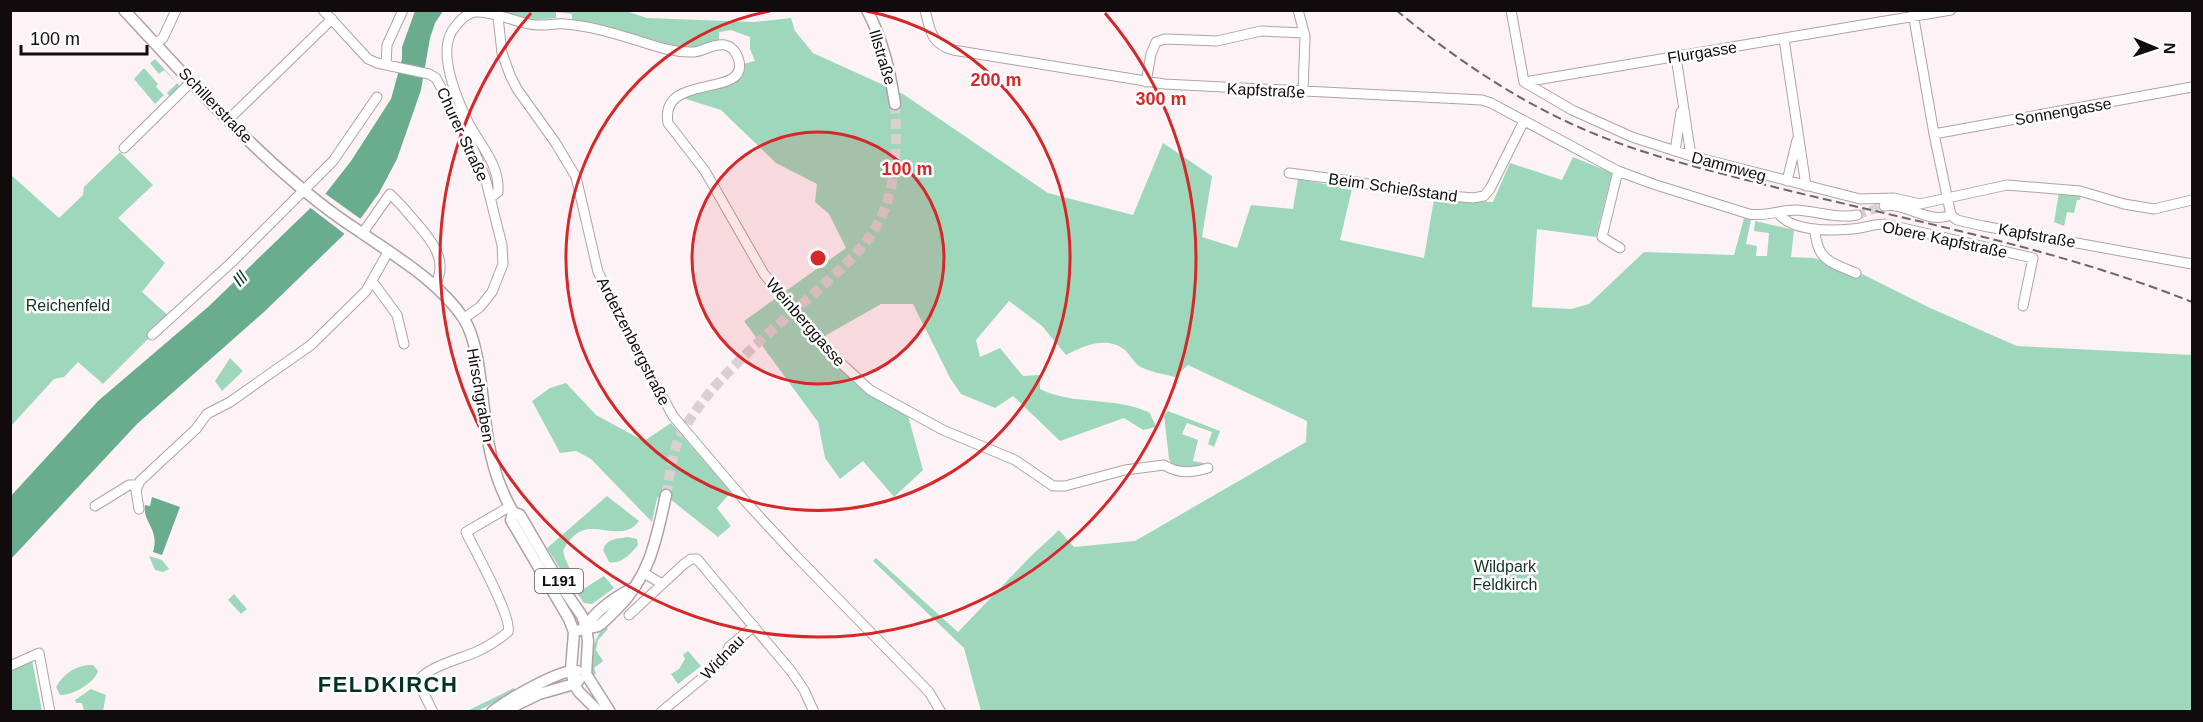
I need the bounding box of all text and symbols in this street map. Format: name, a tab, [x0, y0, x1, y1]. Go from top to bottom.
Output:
scale bar	[21, 18, 147, 56]
north arrow	[2125, 18, 2185, 78]
street label: Illstraße	[866, 27, 899, 87]
text: 100 m	[30, 29, 80, 49]
street label: Flurgasse	[1666, 39, 1738, 66]
text: N	[2161, 42, 2178, 55]
street label: Schillerstraße	[176, 64, 256, 146]
text: 200 m	[970, 70, 1022, 90]
street label: Kapfstraße	[1226, 80, 1306, 101]
street label: Churer Straße	[433, 85, 492, 184]
text: 300 m	[1135, 89, 1187, 109]
street label: Sonnengasse	[2013, 95, 2113, 128]
street label: Dammweg	[1690, 148, 1768, 185]
text: 100 m	[881, 159, 933, 179]
street label: Beim Schießstand	[1327, 170, 1458, 205]
street label: Obere Kapfstraße	[1881, 218, 2009, 261]
street label: Kapfstraße	[1997, 220, 2077, 251]
centre of rings	[808, 248, 828, 268]
water label: Ill	[228, 267, 252, 291]
street label: Ardetzenbergstraße	[594, 274, 673, 408]
street label: Weinberggasse	[763, 275, 848, 370]
park label: Reichenfeld	[26, 297, 110, 314]
street label: Hirschgraben	[464, 347, 497, 443]
park label: Wildpark Feldkirch	[1473, 558, 1537, 593]
road number: L191	[535, 569, 583, 593]
street label: Widnau	[697, 632, 747, 683]
district label: FELDKIRCH	[318, 672, 458, 697]

